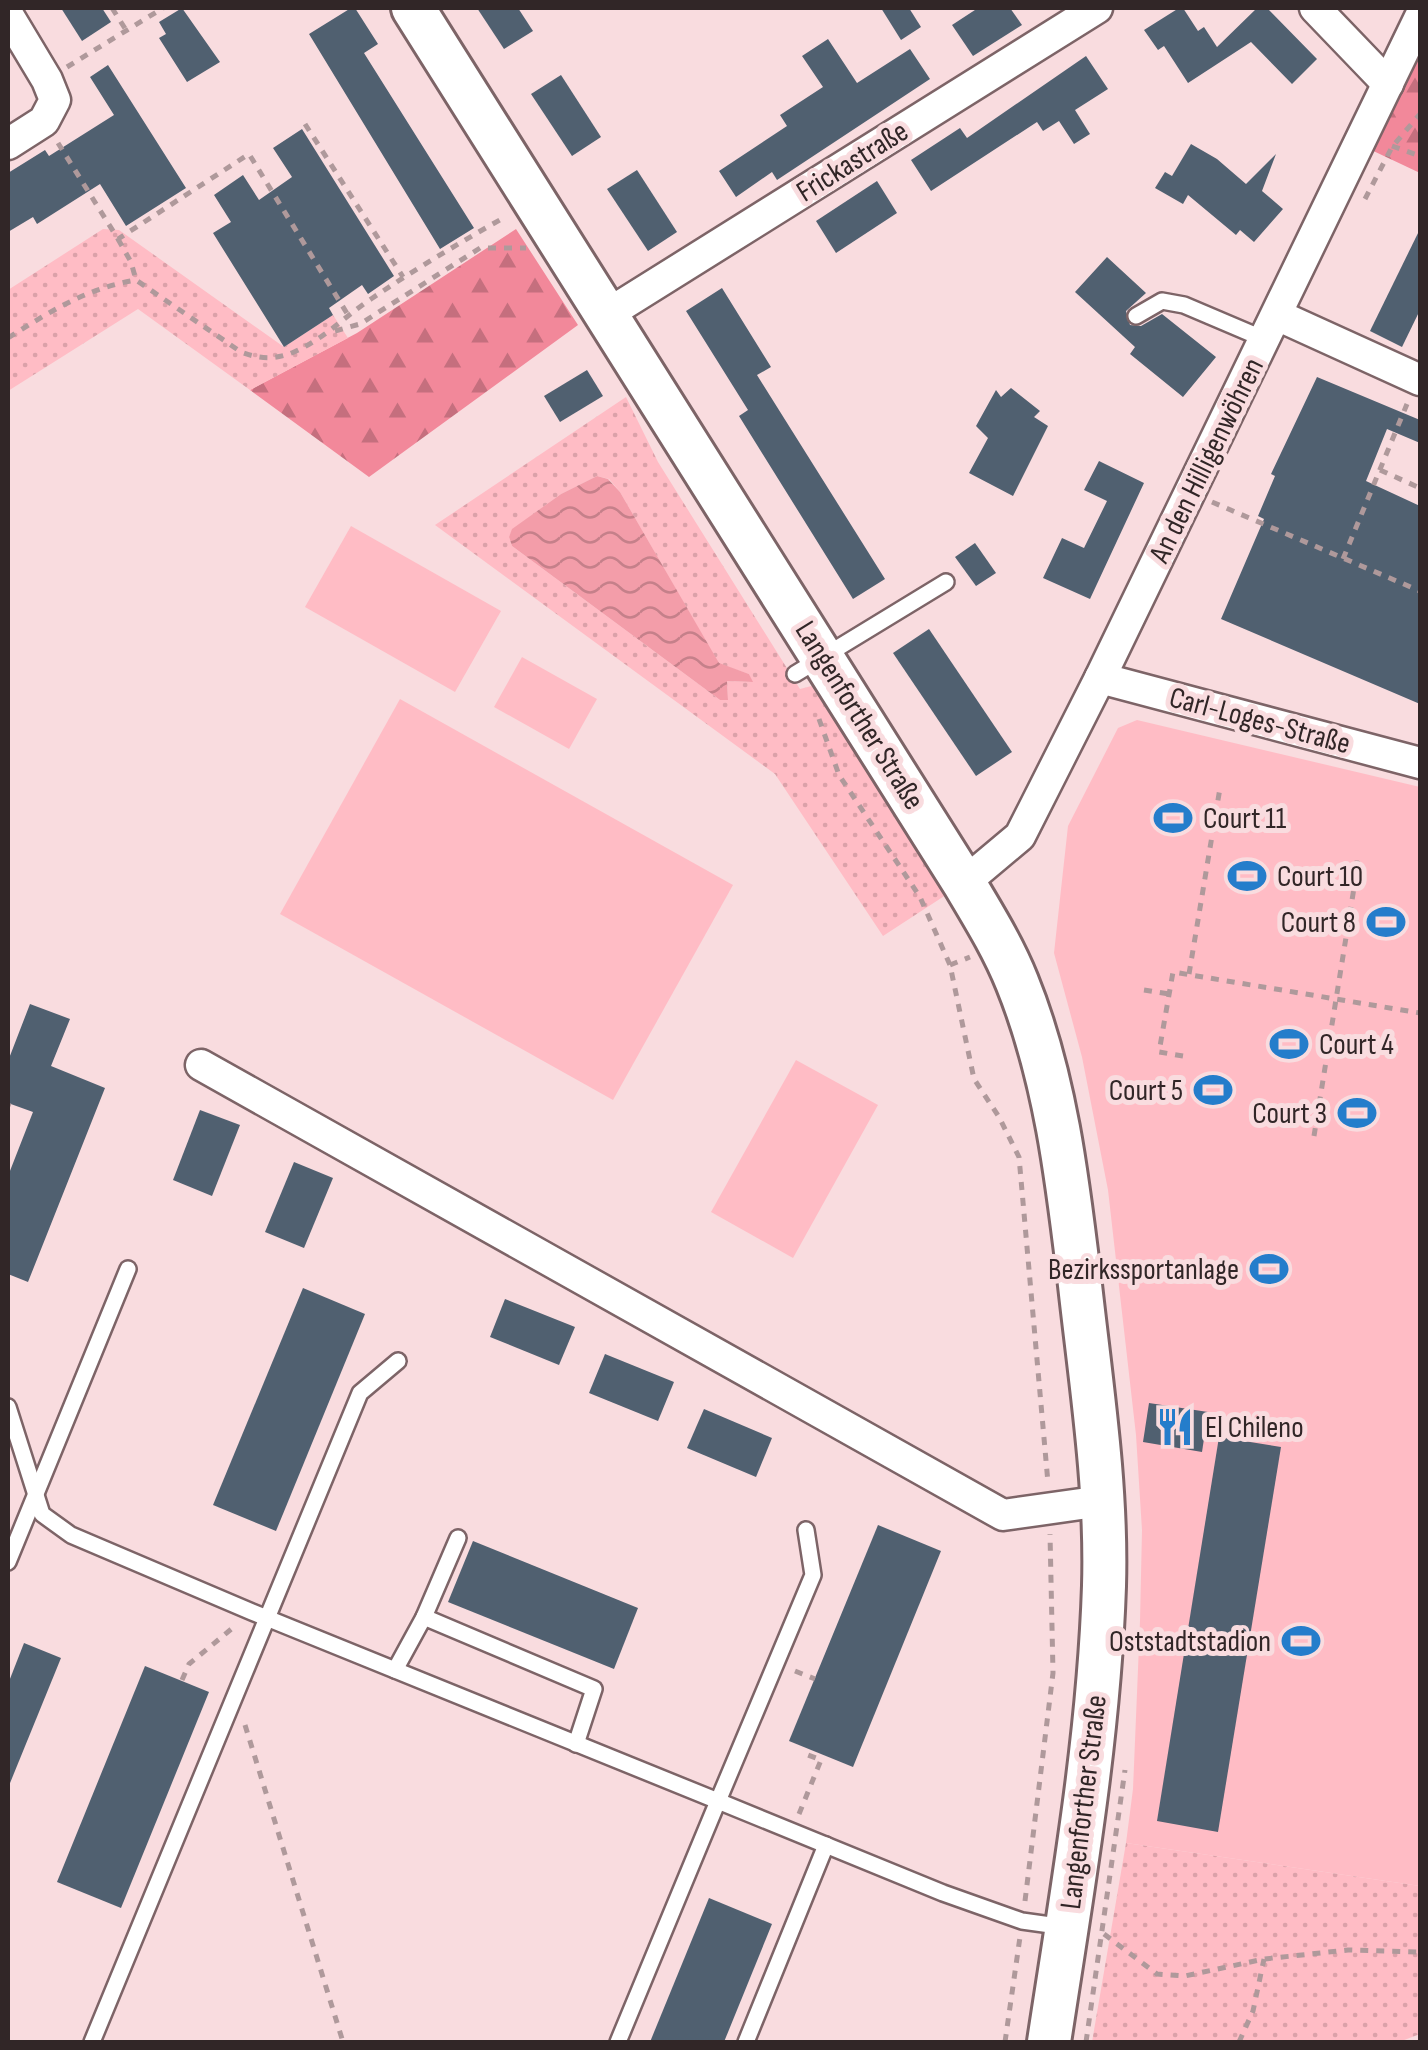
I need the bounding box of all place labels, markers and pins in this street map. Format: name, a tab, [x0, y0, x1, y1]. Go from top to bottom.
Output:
sports icon: Court 11	[1152, 797, 1194, 839]
place label: Court 11	[1203, 801, 1287, 837]
sports icon: Court 10	[1226, 855, 1268, 897]
place label: Court 10	[1277, 859, 1363, 895]
sports icon: Court 8	[1365, 901, 1407, 943]
place label: Court 8	[1281, 905, 1356, 941]
sports icon: Court 4	[1268, 1023, 1310, 1065]
place label: Court 4	[1319, 1027, 1394, 1063]
sports icon: Court 5	[1192, 1069, 1234, 1111]
place label: Court 5	[1109, 1073, 1183, 1109]
sports icon: Court 3	[1336, 1092, 1378, 1134]
place label: Court 3	[1252, 1096, 1327, 1132]
sports icon: Bezirkssportanlage	[1248, 1248, 1290, 1290]
place label: Bezirkssportanlage	[1048, 1252, 1239, 1288]
restaurant icon: El Chileno	[1154, 1406, 1196, 1448]
place label: El Chileno	[1205, 1410, 1304, 1446]
sports icon: Oststadtstadion	[1280, 1620, 1322, 1662]
place label: Oststadtstadion	[1109, 1624, 1271, 1660]

